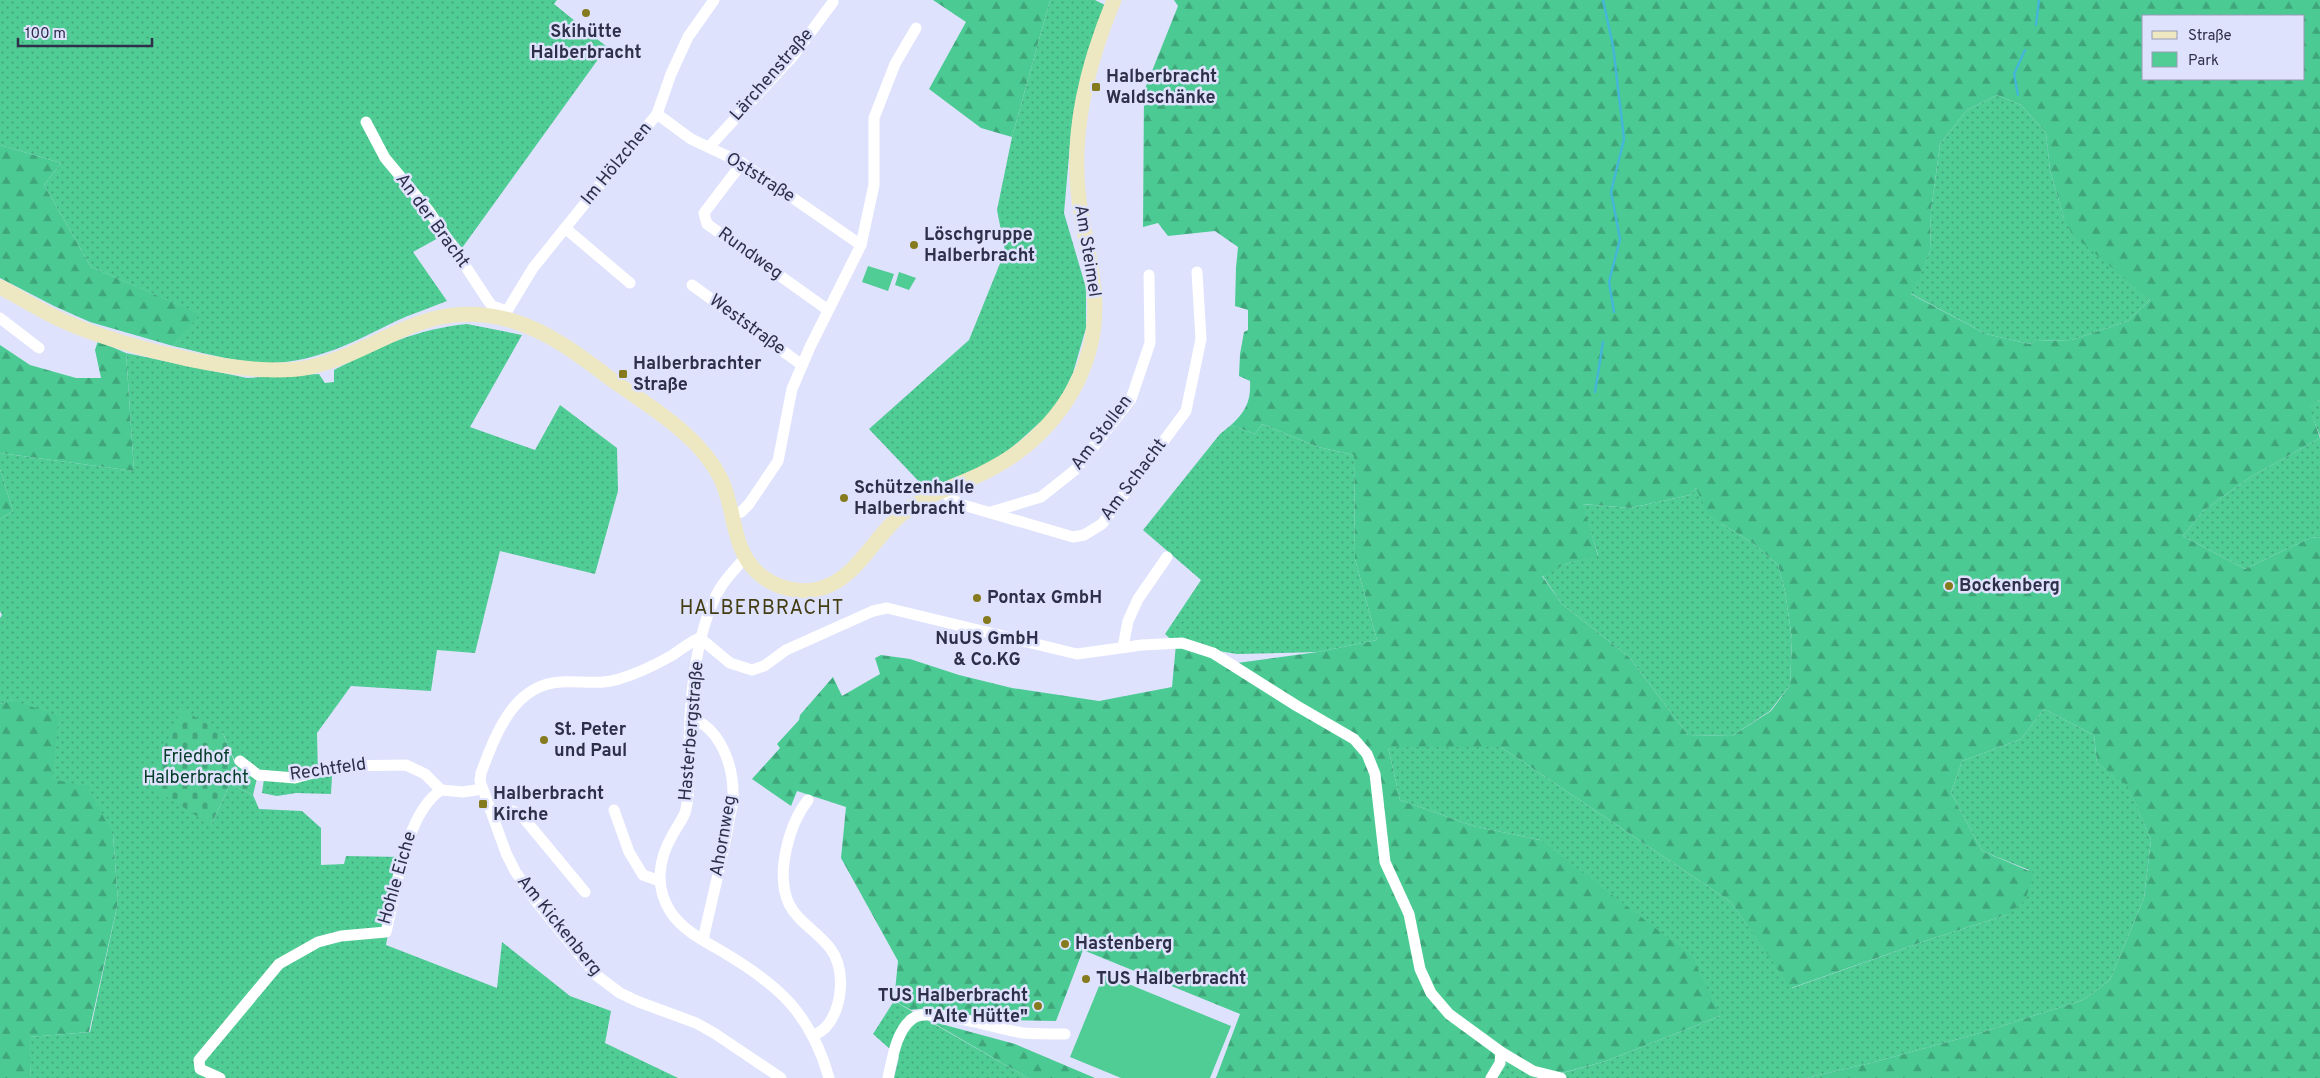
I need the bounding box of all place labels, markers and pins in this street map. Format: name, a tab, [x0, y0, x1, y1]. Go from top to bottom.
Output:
marker: Skihütte Halberbracht	[580, 7, 592, 19]
place label: Skihütte Halberbracht	[530, 21, 642, 65]
place label: Halberbracht Waldschänke	[1106, 66, 1217, 110]
marker: Halberbracht Waldschänke	[1090, 81, 1102, 93]
place label: Löschgruppe Halberbracht	[924, 224, 1035, 268]
marker: Löschgruppe Halberbracht	[908, 239, 920, 251]
place label: Halberbrachter Straße	[633, 353, 762, 397]
marker: Halberbrachter Straße	[617, 368, 629, 380]
place label: Schützenhalle Halberbracht	[854, 477, 974, 521]
marker: Schützenhalle Halberbracht	[838, 492, 850, 504]
place label: Bockenberg	[1959, 575, 2060, 598]
marker: Bockenberg	[1943, 580, 1955, 592]
place label: Pontax GmbH	[987, 587, 1102, 610]
marker: Pontax GmbH	[971, 592, 983, 604]
marker: NuUS GmbH & Co.KG	[981, 614, 993, 626]
place label: NuUS GmbH & Co.KG	[935, 628, 1039, 672]
place label: St. Peter und Paul	[554, 719, 627, 763]
marker: St. Peter und Paul	[538, 734, 550, 746]
place label: Halberbracht Kirche	[493, 783, 604, 827]
marker: Halberbracht Kirche	[477, 798, 489, 810]
place label: Hastenberg	[1075, 933, 1172, 956]
marker: Hastenberg	[1059, 938, 1071, 950]
place label: TUS Halberbracht	[1096, 968, 1246, 991]
marker: TUS Halberbracht	[1080, 973, 1092, 985]
place label: TUS Halberbracht "Alte Hütte"	[878, 985, 1028, 1029]
marker: TUS Halberbracht "Alte Hütte"	[1032, 1000, 1044, 1012]

